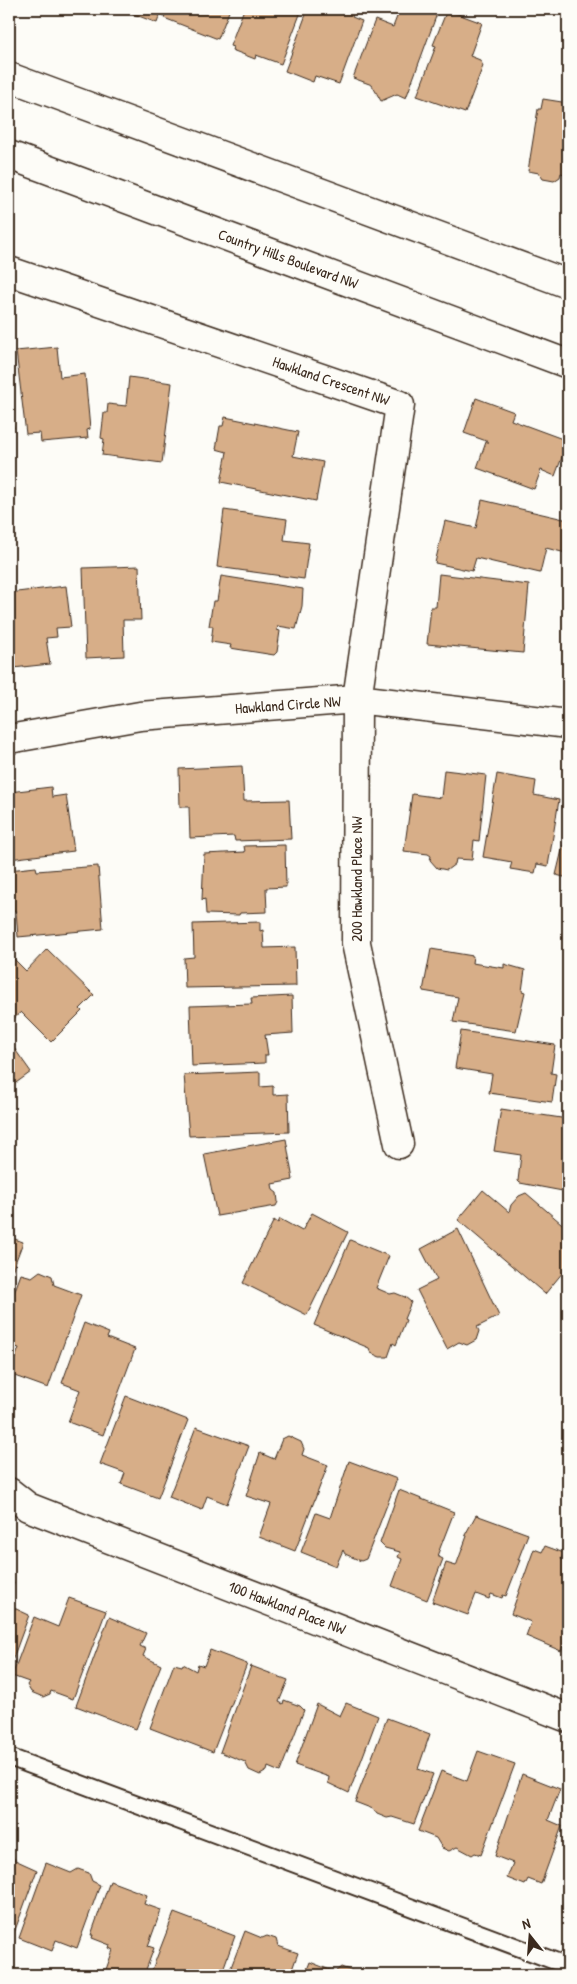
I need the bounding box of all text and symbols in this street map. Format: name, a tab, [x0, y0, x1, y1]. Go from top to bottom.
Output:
street label: Country Hills Boulevard NW	[215, 223, 362, 294]
street label: Hawkland Crescent NW	[270, 351, 393, 411]
street label: Hawkland Circle NW	[234, 690, 342, 719]
street label: 200 Hawkland Place NW	[346, 816, 367, 942]
street label: 100 Hawkland Place NW	[226, 1576, 349, 1640]
north arrow	[504, 1912, 554, 1962]
text: N	[520, 1913, 533, 1933]

